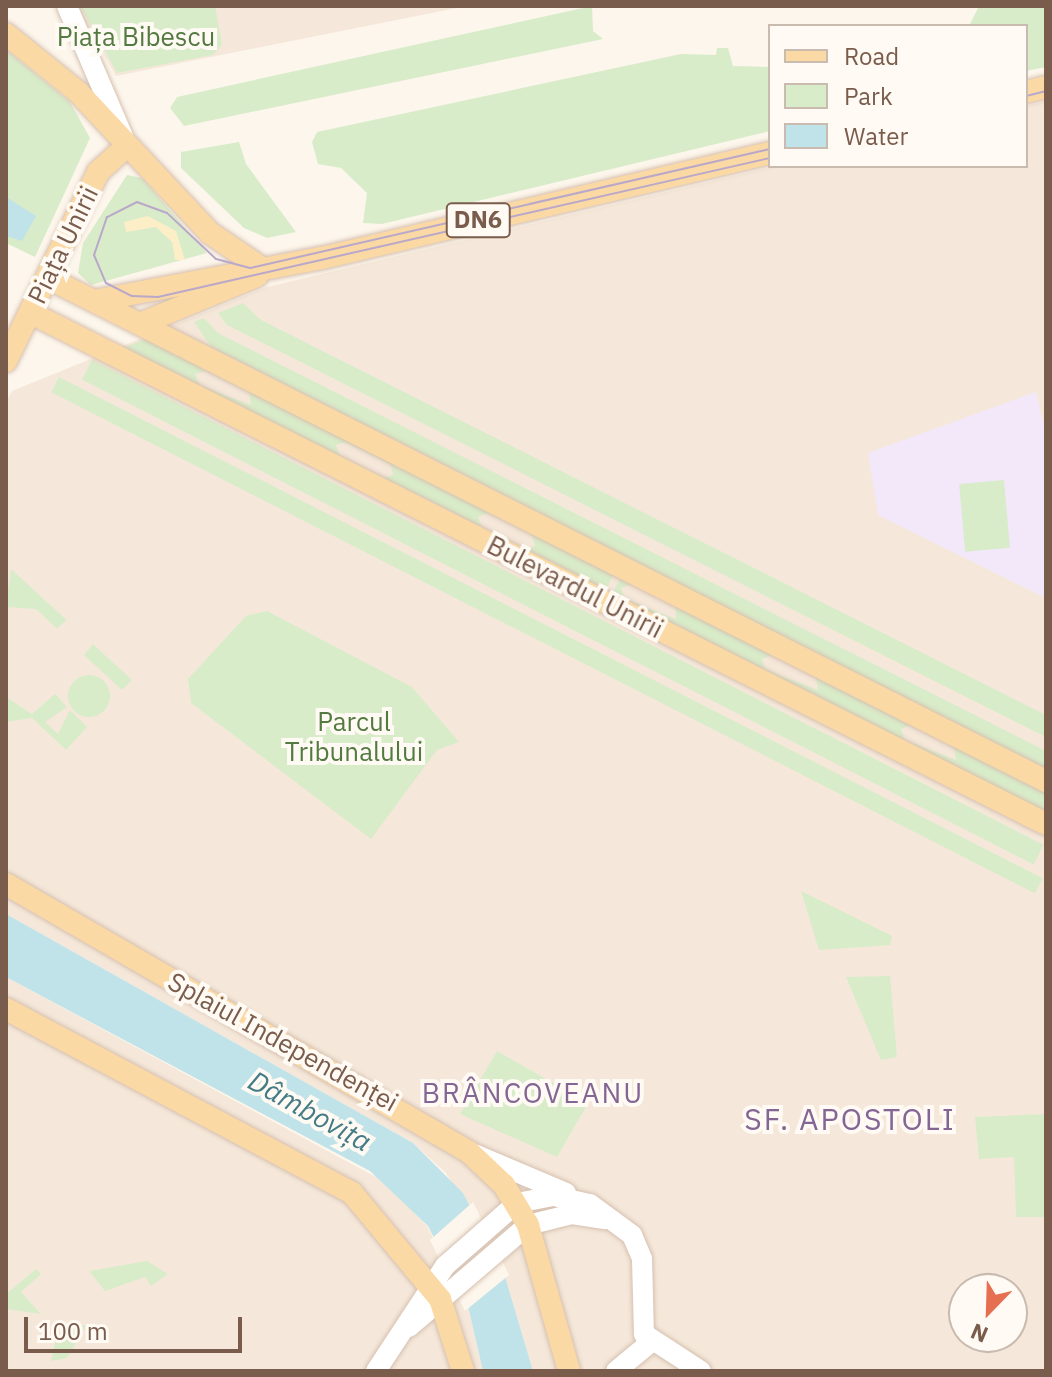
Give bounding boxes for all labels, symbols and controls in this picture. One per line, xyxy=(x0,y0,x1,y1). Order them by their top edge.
park label: Piața Bibescu xyxy=(57,21,215,53)
legend xyxy=(768,24,1028,168)
text: Road xyxy=(844,40,899,72)
text: Park xyxy=(844,80,893,112)
text: Water xyxy=(844,120,908,152)
street label: Piața Unirii xyxy=(21,181,105,309)
road number: DN6 xyxy=(444,200,512,240)
street label: Bulevardul Unirii xyxy=(482,529,668,645)
park label: Parcul Tribunalului xyxy=(285,706,423,768)
street label: Splaiul Independenței xyxy=(163,966,403,1118)
water label: Dâmbovița xyxy=(243,1064,377,1158)
district label: BRÂNCOVEANU xyxy=(422,1076,644,1110)
district label: SF. APOSTOLI xyxy=(744,1101,956,1137)
north arrow xyxy=(948,1273,1028,1353)
scale bar xyxy=(28,1301,246,1351)
text: 100 m xyxy=(38,1315,108,1347)
text: N xyxy=(966,1317,992,1350)

